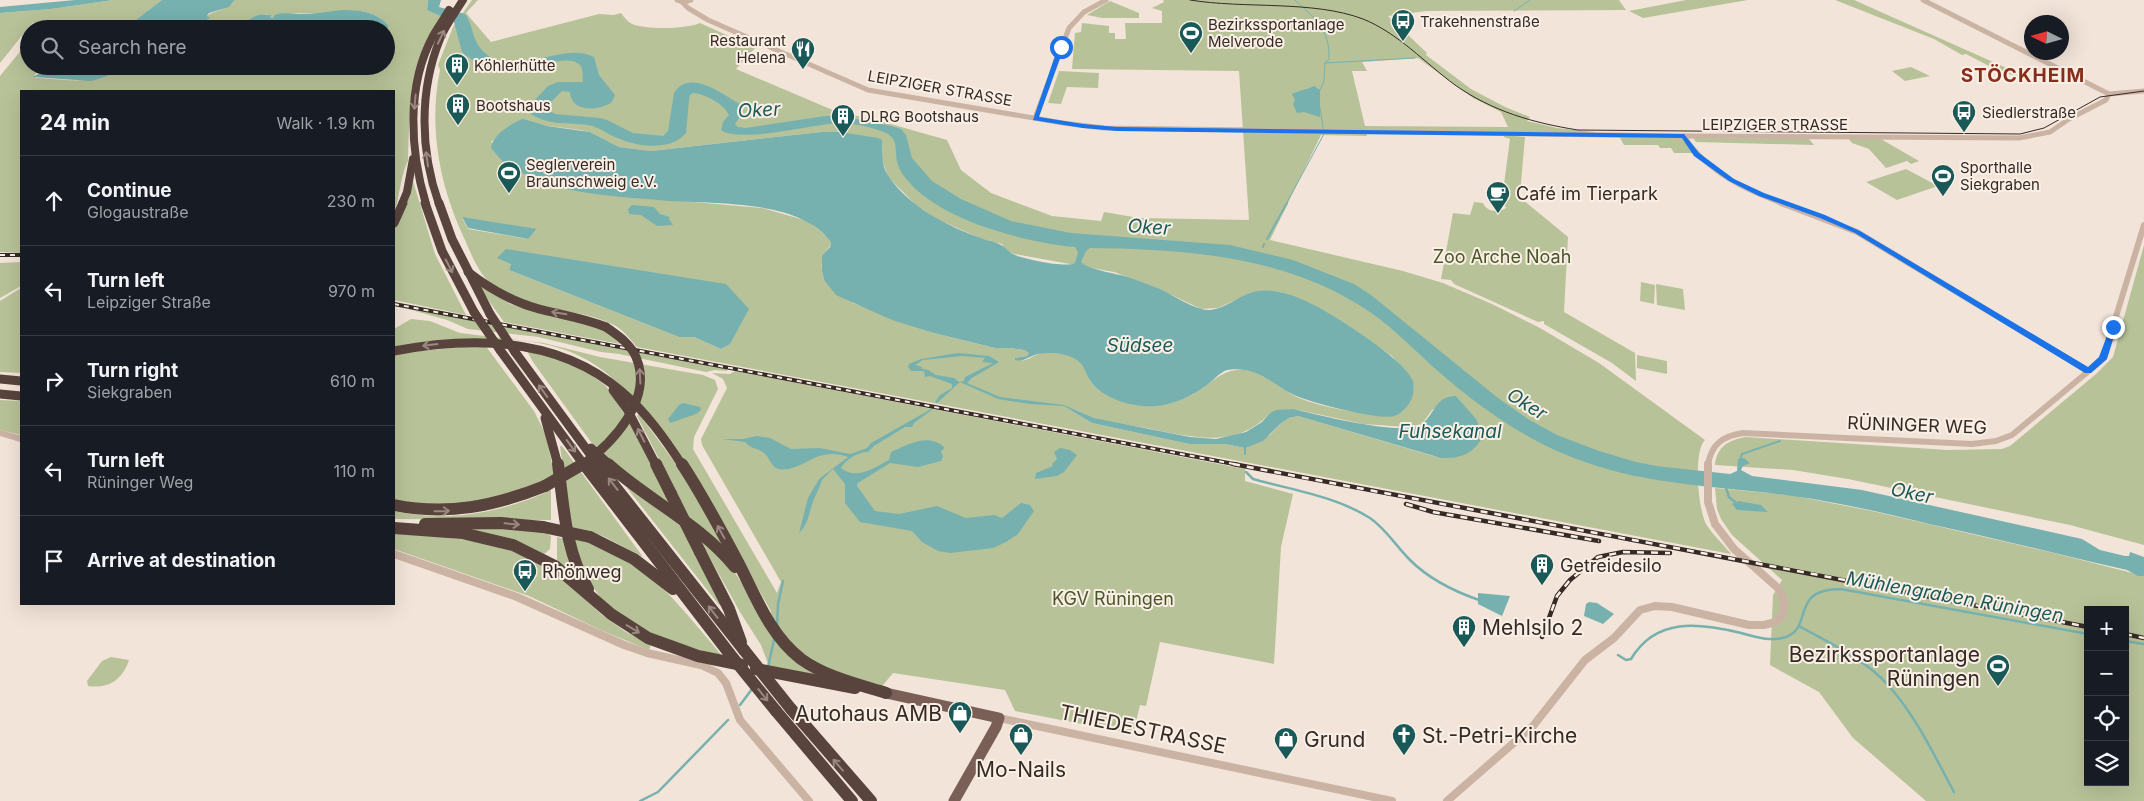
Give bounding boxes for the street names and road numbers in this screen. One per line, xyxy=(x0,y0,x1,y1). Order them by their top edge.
street label: LEIPZIGER STRASSE xyxy=(866,66,1014,110)
street label: LEIPZIGER STRASSE xyxy=(1702,115,1848,134)
street label: RÜNINGER WEG xyxy=(1847,411,1987,438)
street label: THIEDESTRASSE xyxy=(1057,699,1229,759)

